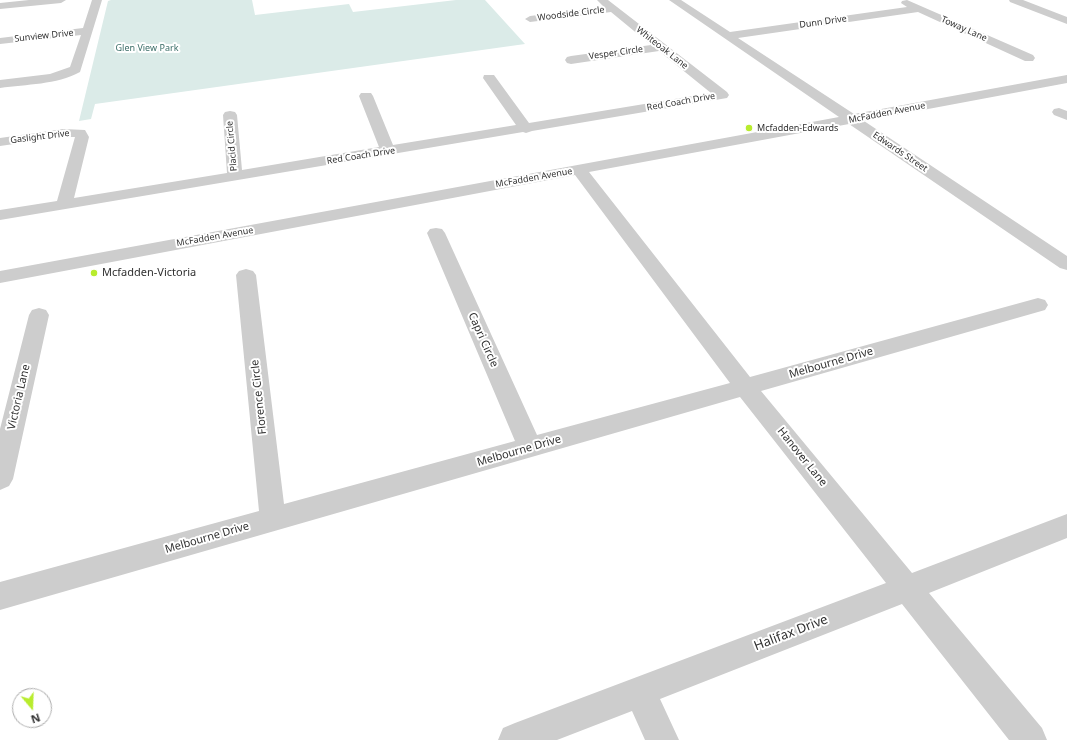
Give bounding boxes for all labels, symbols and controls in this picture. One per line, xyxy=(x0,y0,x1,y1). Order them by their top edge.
street label: Woodside Circle xyxy=(537,5,605,23)
street label: Dunn Drive xyxy=(799,13,847,31)
street label: Toway Lane xyxy=(939,14,989,44)
street label: Whiteoak Lane xyxy=(634,24,690,72)
street label: Sunview Drive xyxy=(14,28,74,44)
park label: Glen View Park xyxy=(116,43,178,53)
street label: Vesper Circle xyxy=(588,44,644,62)
street label: Red Coach Drive xyxy=(646,91,716,113)
street label: McFadden Avenue xyxy=(848,100,926,126)
street label: Placid Circle xyxy=(224,120,240,172)
marker: Mcfadden-Edwards xyxy=(744,123,754,133)
place label: Mcfadden-Edwards xyxy=(757,123,838,133)
street label: Gaslight Drive xyxy=(10,128,70,146)
street label: Edwards Street xyxy=(871,130,929,174)
street label: Red Coach Drive xyxy=(326,145,396,167)
street label: McFadden Avenue xyxy=(495,166,573,190)
street label: McFadden Avenue xyxy=(176,225,254,249)
place label: Mcfadden-Victoria xyxy=(102,266,196,280)
marker: Mcfadden-Victoria xyxy=(89,268,99,278)
street label: Capri Circle xyxy=(465,311,501,369)
street label: Melbourne Drive xyxy=(787,345,875,381)
street label: Florence Circle xyxy=(249,359,269,435)
street label: Victoria Lane xyxy=(5,363,33,431)
street label: Hanover Lane xyxy=(774,425,830,489)
street label: Melbourne Drive xyxy=(475,433,563,469)
street label: Melbourne Drive xyxy=(163,520,251,556)
street label: Halifax Drive xyxy=(752,612,830,654)
north arrow xyxy=(12,688,52,728)
text: N xyxy=(29,710,42,727)

